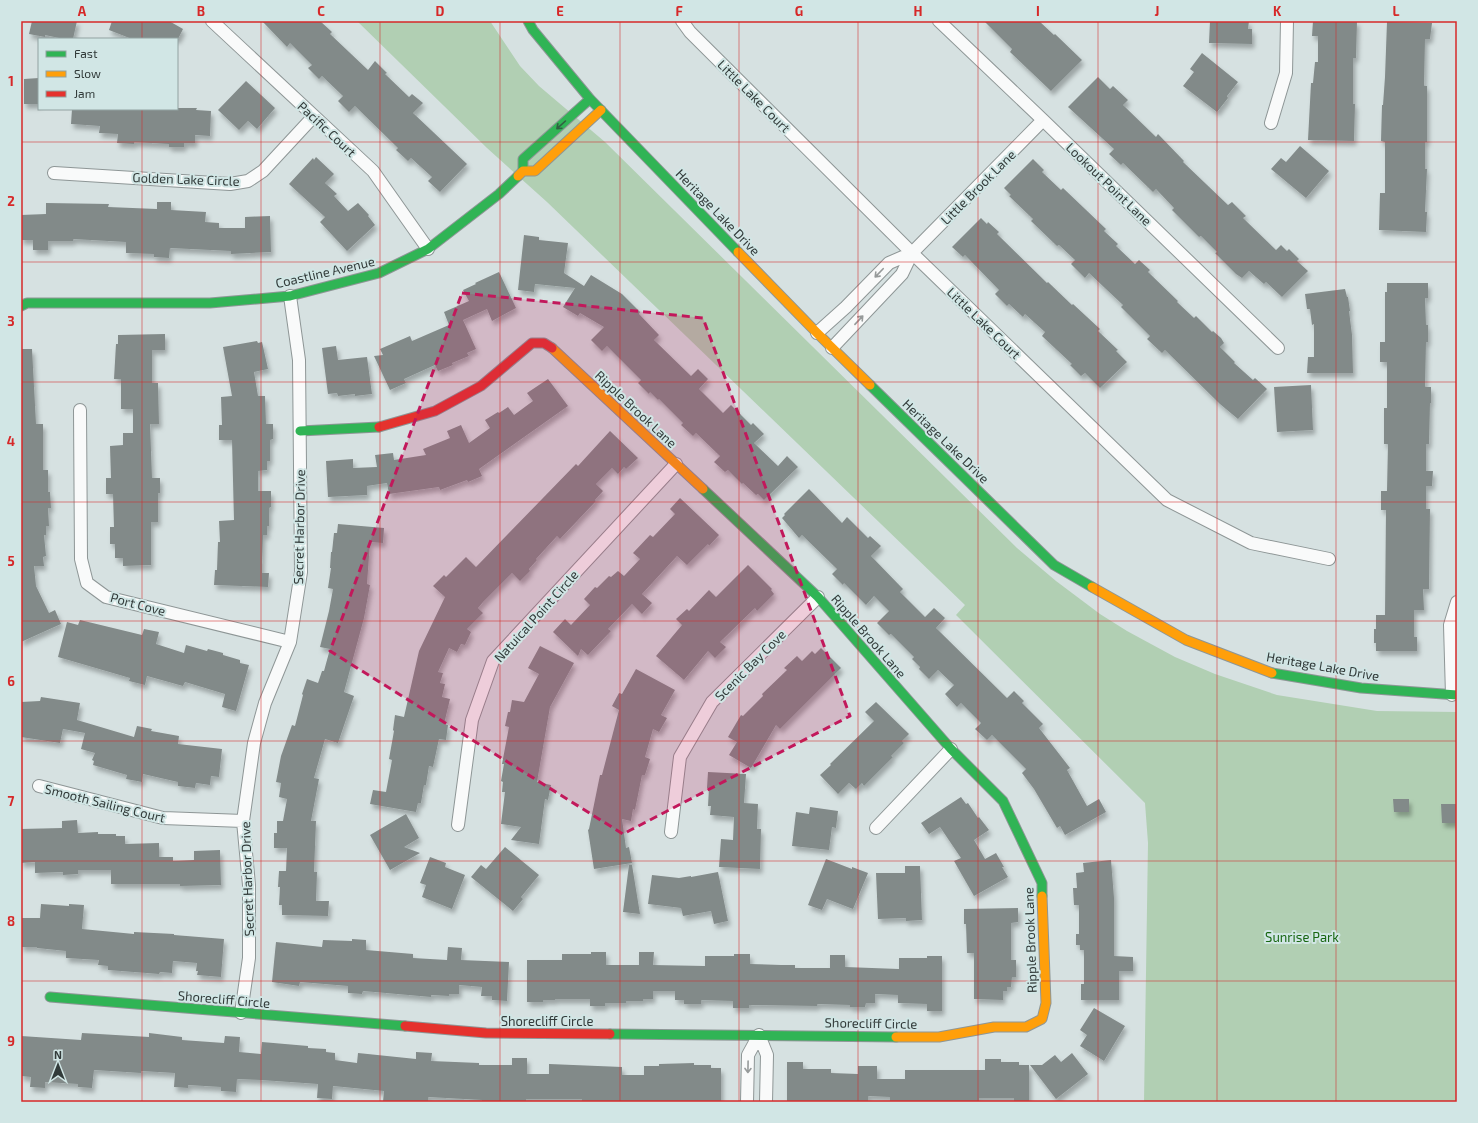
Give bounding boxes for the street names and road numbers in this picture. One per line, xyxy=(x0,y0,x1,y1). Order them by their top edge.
street label: Little Lake Court xyxy=(714,56,794,136)
street label: Pacific Court xyxy=(295,98,359,160)
street label: Lookout Point Lane xyxy=(1063,139,1155,229)
street label: Little Brook Lane xyxy=(937,146,1019,228)
street label: Heritage Lake Drive xyxy=(673,165,763,259)
street label: Golden Lake Circle xyxy=(132,169,240,189)
street label: Coastline Avenue xyxy=(274,253,376,291)
street label: Little Lake Court xyxy=(944,284,1024,362)
street label: Ripple Brook Lane xyxy=(592,367,680,451)
street label: Heritage Lake Drive xyxy=(899,396,993,486)
street label: Secret Harbor Drive xyxy=(290,469,308,585)
street label: Natuical Point Circle xyxy=(490,567,582,665)
street label: Port Cove xyxy=(109,589,167,619)
street label: Ripple Brook Lane xyxy=(828,591,910,681)
street label: Scenic Bay Cove xyxy=(711,626,789,704)
street label: Heritage Lake Drive xyxy=(1265,648,1381,684)
street label: Smooth Sailing Court xyxy=(43,780,167,826)
street label: Secret Harbor Drive xyxy=(237,821,257,937)
street label: Ripple Brook Lane xyxy=(1020,887,1040,993)
street label: Shorecliff Circle xyxy=(177,987,271,1011)
street label: Shorecliff Circle xyxy=(501,1013,593,1029)
street label: Shorecliff Circle xyxy=(825,1014,918,1032)

